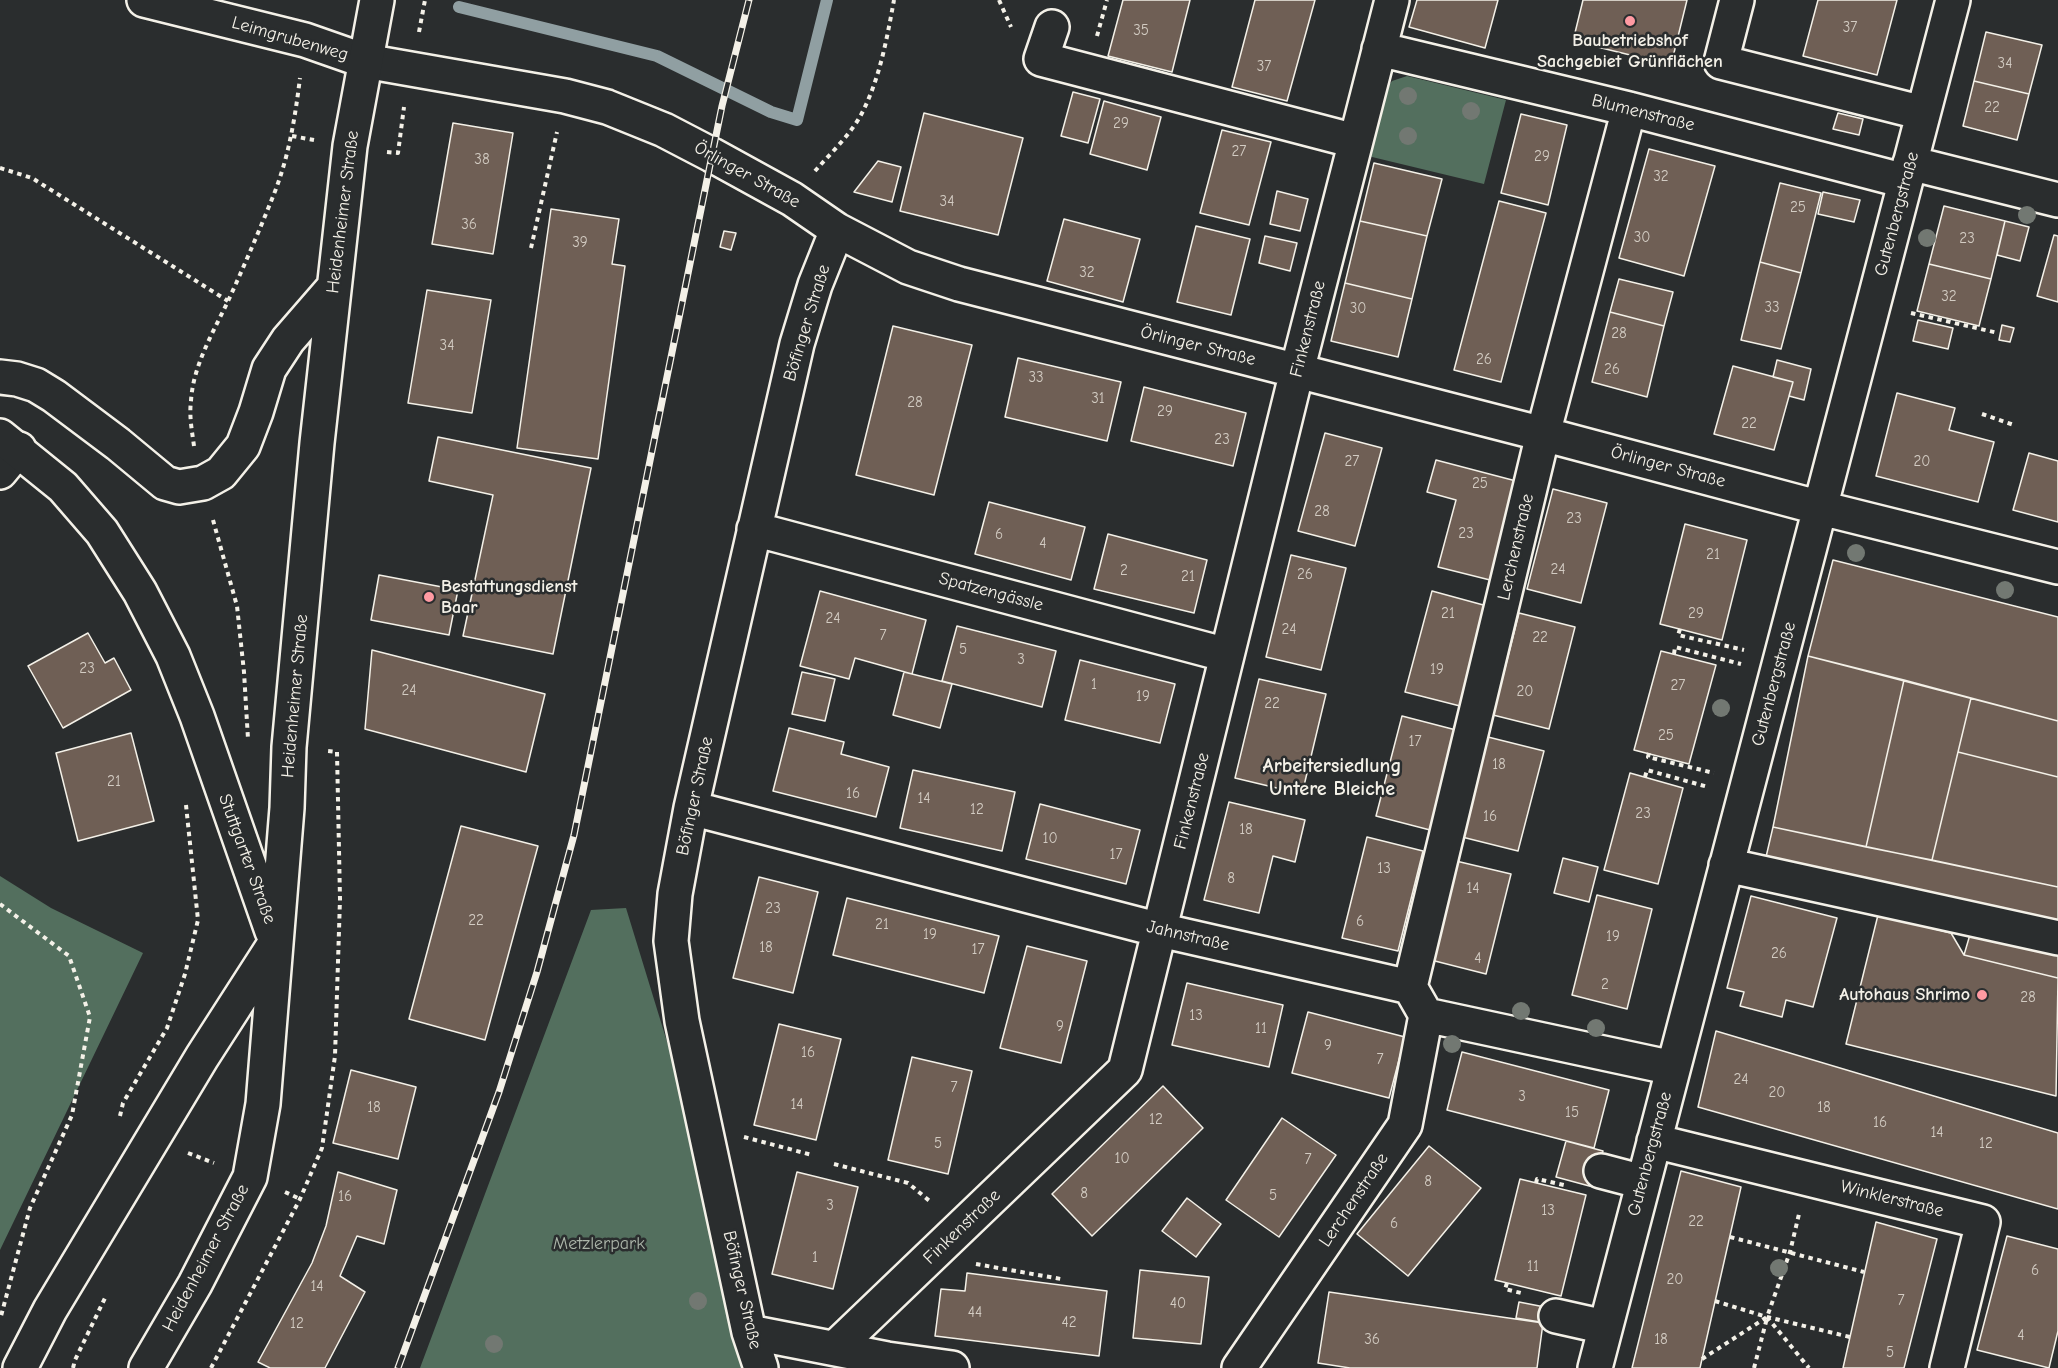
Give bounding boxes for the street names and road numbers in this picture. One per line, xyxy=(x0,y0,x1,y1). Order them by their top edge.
street label: Leimgrubenweg xyxy=(229,12,351,66)
street label: Blumenstraße xyxy=(1589,90,1697,136)
street label: Heidenheimer Straße xyxy=(322,129,364,295)
street label: Örlinger Straße xyxy=(690,137,804,213)
street label: Gutenbergstraße xyxy=(1870,150,1924,278)
street label: Böfinger Straße xyxy=(779,262,835,384)
street label: Finkenstraße xyxy=(1286,278,1330,380)
street label: Örlinger Straße xyxy=(1138,321,1258,371)
street label: Örlinger Straße xyxy=(1608,441,1728,493)
street label: Lerchenstraße xyxy=(1493,492,1539,602)
street label: Spatzengässle xyxy=(936,568,1046,616)
street label: Heidenheimer Straße xyxy=(277,613,313,779)
street label: Gutenbergstraße xyxy=(1747,620,1801,748)
street label: Böfinger Straße xyxy=(672,735,718,857)
street label: Finkenstraße xyxy=(1170,750,1214,852)
street label: Stuttgarter Straße xyxy=(214,791,280,927)
street label: Jahnstraße xyxy=(1144,916,1232,956)
street label: Gutenbergstraße xyxy=(1623,1090,1677,1218)
street label: Lerchenstraße xyxy=(1315,1149,1393,1251)
street label: Winklerstraße xyxy=(1838,1176,1946,1222)
street label: Heidenheimer Straße xyxy=(158,1180,254,1336)
street label: Finkenstraße xyxy=(919,1185,1005,1269)
street label: Böfinger Straße xyxy=(718,1229,766,1351)

